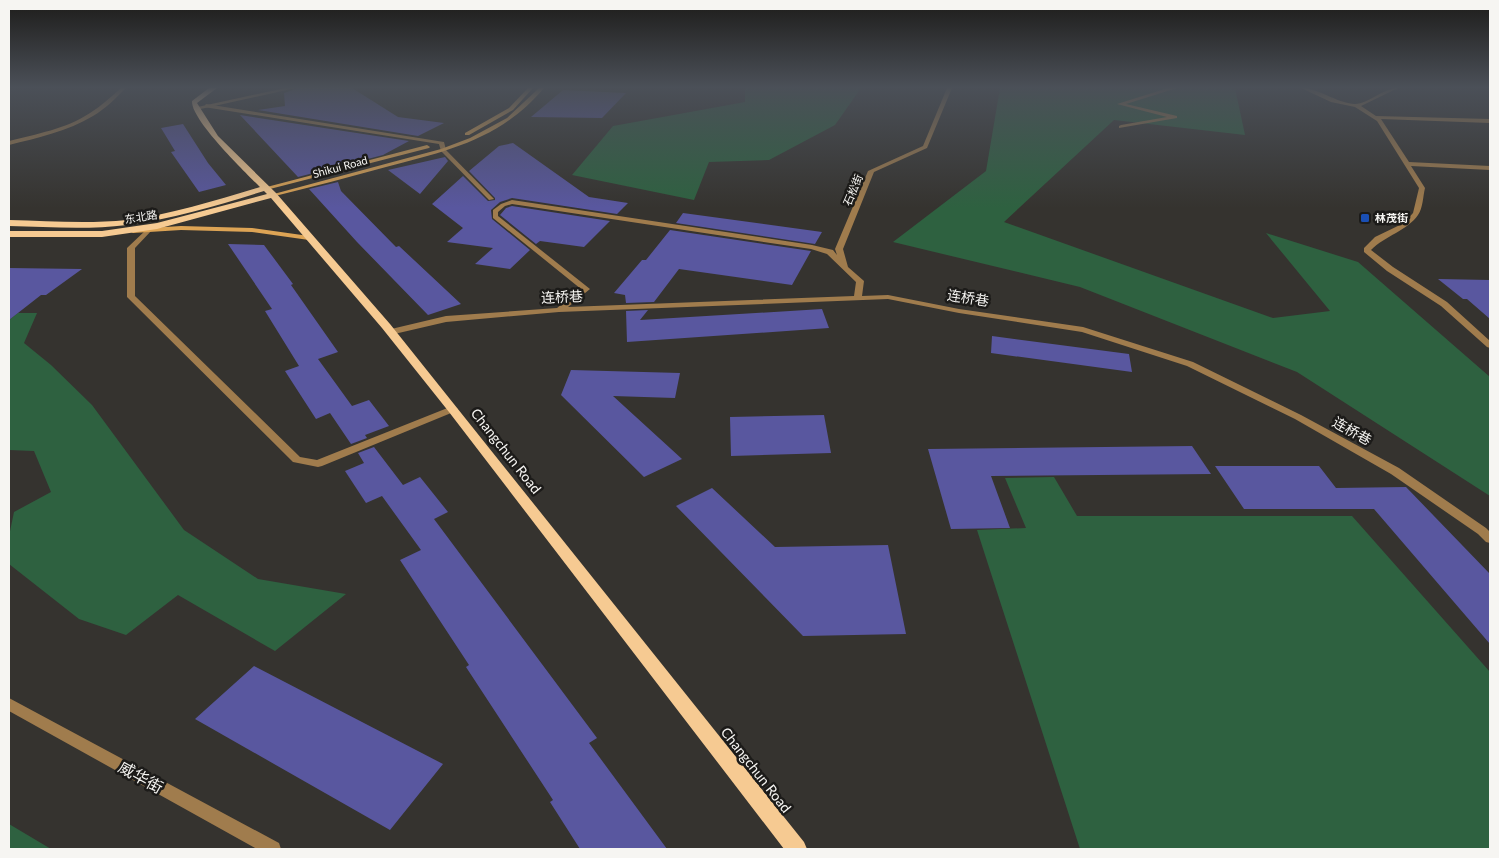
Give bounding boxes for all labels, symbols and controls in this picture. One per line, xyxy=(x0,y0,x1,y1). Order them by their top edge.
street label: Shikui Road xyxy=(311,153,369,180)
street label: 石松街 xyxy=(840,172,865,208)
street label: 东北路 xyxy=(124,208,158,226)
place label: 林茂街 xyxy=(1375,211,1408,224)
marker: 林茂街 xyxy=(1359,212,1371,224)
street label: 连桥巷 xyxy=(946,286,990,309)
street label: 连桥巷 xyxy=(541,287,583,306)
street label: Changchun Road xyxy=(468,405,545,497)
street label: 连桥巷 xyxy=(1330,413,1375,448)
street label: Changchun Road xyxy=(718,724,795,816)
street label: 威华街 xyxy=(116,757,167,797)

